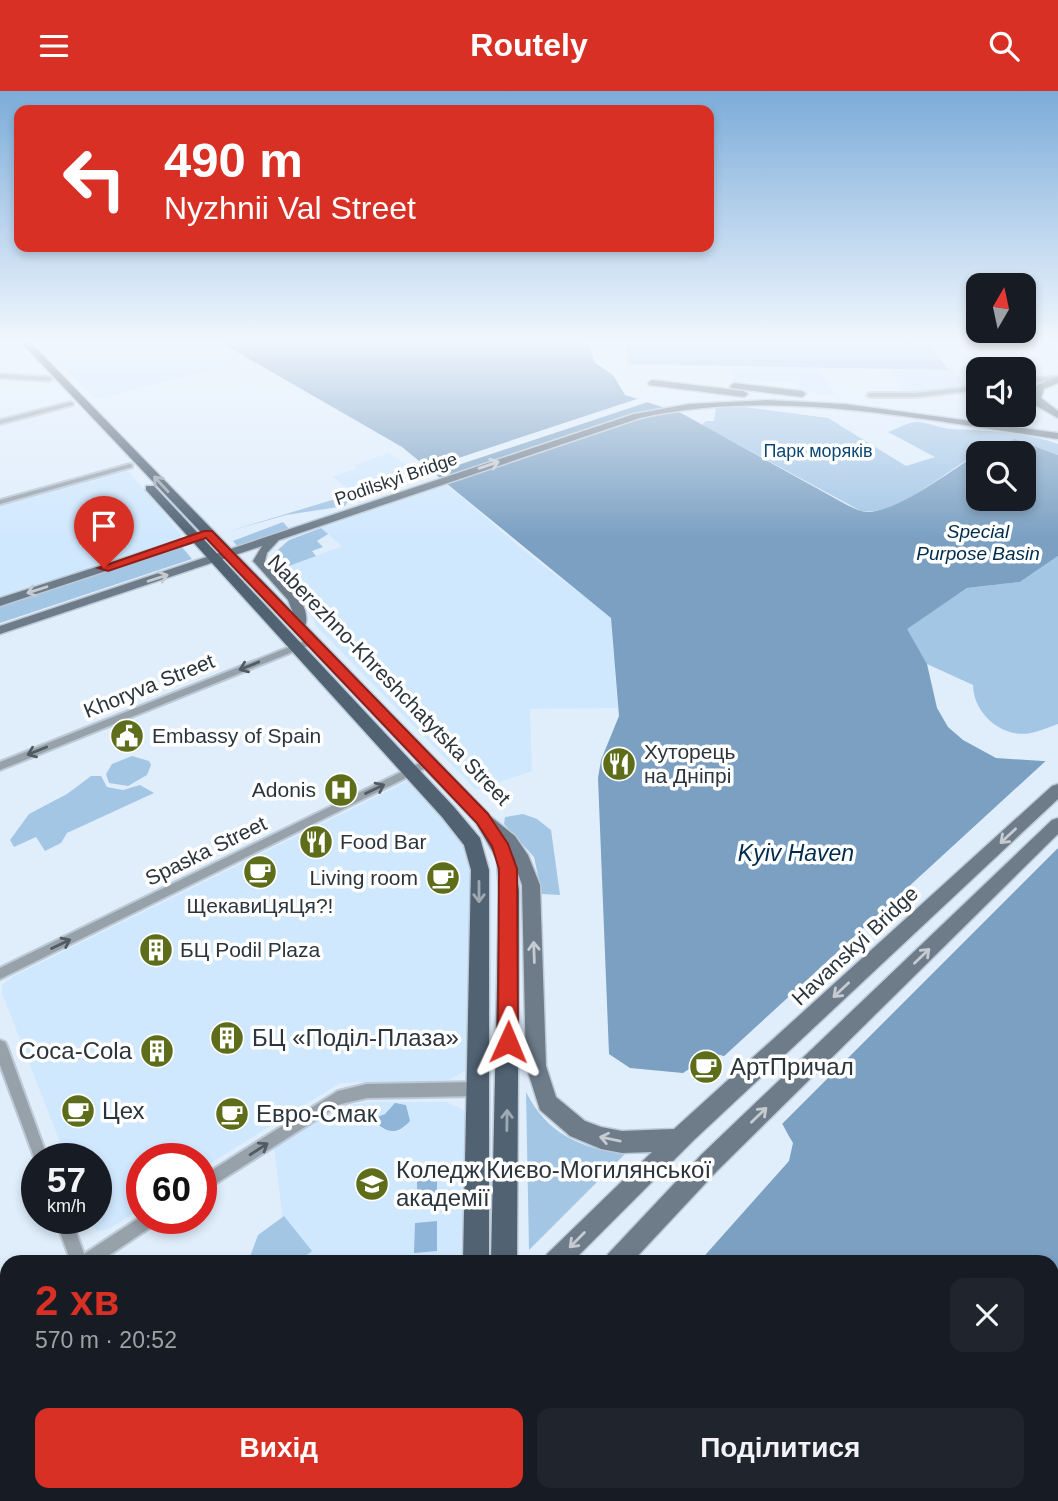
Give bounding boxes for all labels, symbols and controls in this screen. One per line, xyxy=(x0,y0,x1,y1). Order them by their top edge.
icon: menu xyxy=(35,27,73,65)
text: Routely xyxy=(470,27,588,63)
icon: search xyxy=(985,27,1023,65)
icon: left xyxy=(49,133,140,224)
text: 490 m xyxy=(164,133,303,187)
text: Nyzhnii Val Street xyxy=(164,190,416,226)
north arrow xyxy=(966,273,1036,343)
map controls xyxy=(966,273,1036,511)
button: sound xyxy=(966,357,1036,427)
park label: Парк моряків xyxy=(763,441,873,461)
button: search xyxy=(966,441,1036,511)
street label: Podilskyi Bridge xyxy=(332,449,460,509)
one-way arrow xyxy=(478,458,500,470)
one-way arrow xyxy=(153,476,170,493)
pin xyxy=(74,496,134,568)
icon: arrive xyxy=(85,507,123,545)
water label: Special Purpose Basin xyxy=(916,521,1040,564)
street label: Naberezhno-Khreshchatytska Street xyxy=(264,550,515,810)
one-way arrow xyxy=(147,571,169,584)
one-way arrow xyxy=(26,585,48,597)
street label: Khoryva Street xyxy=(80,649,218,722)
one-way arrow xyxy=(238,661,260,674)
public building icon: Embassy of Spain xyxy=(108,717,146,755)
place label: Embassy of Spain xyxy=(152,724,321,747)
place label: Хуторець на Дніпрі xyxy=(644,740,735,787)
one-way arrow xyxy=(27,745,49,758)
restaurant icon: Хуторець на Дніпрі xyxy=(600,745,638,783)
hospital icon: Adonis xyxy=(322,771,360,809)
place label: Adonis xyxy=(252,778,316,801)
one-way arrow xyxy=(364,782,385,796)
street label: Spaska Street xyxy=(141,811,270,890)
restaurant icon: Food Bar xyxy=(297,823,335,861)
one-way arrow xyxy=(999,828,1017,844)
place label: Food Bar xyxy=(340,830,426,853)
water label: Kyiv Haven xyxy=(738,840,854,866)
cafe icon: ЩекавиЦяЦя?! xyxy=(241,853,279,891)
cafe icon: Living room xyxy=(424,859,462,897)
place label: Living room xyxy=(309,866,418,889)
one-way arrow xyxy=(473,880,486,903)
street label: Havanskyi Bridge xyxy=(787,882,922,1010)
place label: ЩекавиЦяЦя?! xyxy=(187,894,333,917)
building icon: БЦ Podil Plaza xyxy=(137,931,175,969)
one-way arrow xyxy=(50,937,71,950)
place label: БЦ Podil Plaza xyxy=(180,938,321,961)
one-way arrow xyxy=(527,940,540,963)
one-way arrow xyxy=(913,948,930,965)
one-way arrow xyxy=(832,982,850,998)
position arrow xyxy=(471,1005,545,1079)
building icon: БЦ «Поділ-Плаза» xyxy=(208,1019,246,1057)
place label: БЦ «Поділ-Плаза» xyxy=(252,1024,459,1051)
building icon: Coca-Cola xyxy=(138,1032,176,1070)
place label: Coca-Cola xyxy=(19,1037,133,1064)
cafe icon: АртПричал xyxy=(687,1048,725,1086)
place label: АртПричал xyxy=(730,1053,854,1080)
cafe icon: Цех xyxy=(59,1092,97,1130)
cafe icon: Евро-Смак xyxy=(213,1095,251,1133)
place label: Цех xyxy=(102,1097,145,1124)
place label: Евро-Смак xyxy=(256,1100,378,1127)
one-way arrow xyxy=(750,1106,767,1123)
one-way arrow xyxy=(500,1109,514,1132)
one-way arrow xyxy=(599,1132,622,1146)
one-way arrow xyxy=(248,1142,268,1156)
speed limit sign: 60 xyxy=(126,1143,217,1234)
place label: Коледж Києво-Могилянської академії xyxy=(396,1156,711,1211)
text: 57 xyxy=(47,1160,86,1199)
school or university icon: Коледж Києво-Могилянської академії xyxy=(353,1165,391,1203)
text: km/h xyxy=(47,1196,86,1216)
one-way arrow xyxy=(569,1231,586,1248)
text: 2 хв xyxy=(35,1277,119,1324)
button: close xyxy=(950,1278,1024,1352)
text: 570 m · 20:52 xyxy=(35,1327,177,1353)
button: Вихід xyxy=(35,1408,523,1488)
button: Поділитися xyxy=(537,1408,1024,1488)

